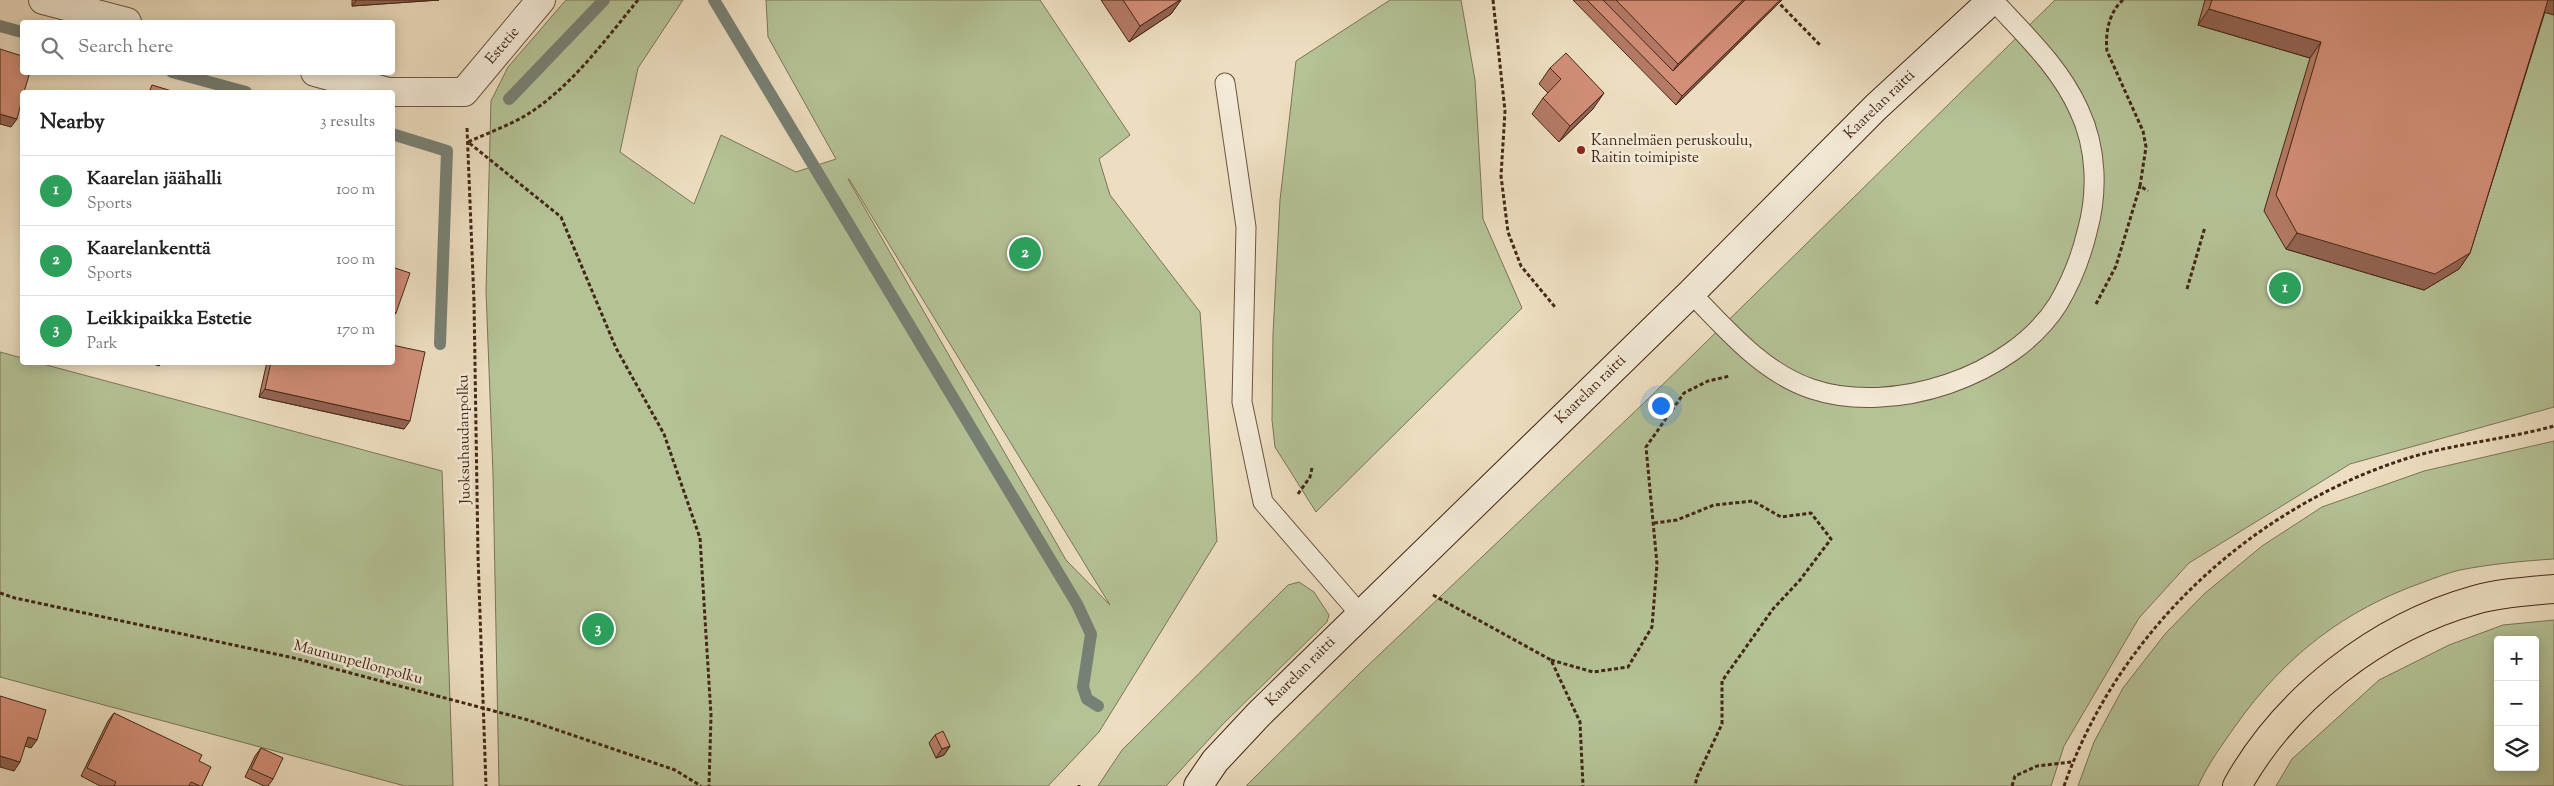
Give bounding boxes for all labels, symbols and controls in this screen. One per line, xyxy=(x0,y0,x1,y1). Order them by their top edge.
search box xyxy=(20,20,395,75)
street label: Estetie xyxy=(481,23,525,69)
icon: search xyxy=(38,34,66,62)
text: Search here xyxy=(78,34,173,61)
street label: Kaarelan raitti xyxy=(1840,66,1920,144)
text: Nearby xyxy=(40,108,105,138)
text: 3 results xyxy=(320,111,375,134)
place label: Kannelmäen peruskoulu, Raitin toimipiste xyxy=(1591,131,1752,169)
marker: Kannelmäen peruskoulu, Raitin toimipiste xyxy=(1575,144,1587,156)
text: Kaarelan jäähalli xyxy=(87,166,222,193)
text: 1 xyxy=(53,179,59,202)
text: 100 m xyxy=(336,179,375,202)
text: Sports xyxy=(87,193,132,216)
pin: 2 xyxy=(1009,234,1041,272)
text: Kaarelankenttä xyxy=(87,236,211,263)
text: 2 xyxy=(52,249,60,272)
text: 100 m xyxy=(336,249,375,272)
text: Sports xyxy=(87,263,132,286)
pin: 1 xyxy=(2269,269,2301,307)
text: Leikkipaikka Estetie xyxy=(87,306,252,333)
text: 3 xyxy=(53,319,59,342)
text: 170 m xyxy=(337,319,375,342)
text: Park xyxy=(87,333,118,356)
street label: Kaarelan raitti xyxy=(1551,351,1631,429)
street label: Juoksuhaudanpolku xyxy=(453,374,477,505)
your location xyxy=(1648,393,1674,419)
pin: 3 xyxy=(582,610,614,648)
street label: Kaarelan raitti xyxy=(1261,632,1341,712)
street label: Maununpellonpolku xyxy=(291,636,425,690)
map controls xyxy=(2494,636,2539,771)
button: + xyxy=(2494,636,2539,681)
button: − xyxy=(2494,681,2539,726)
button: layers xyxy=(2494,726,2539,771)

